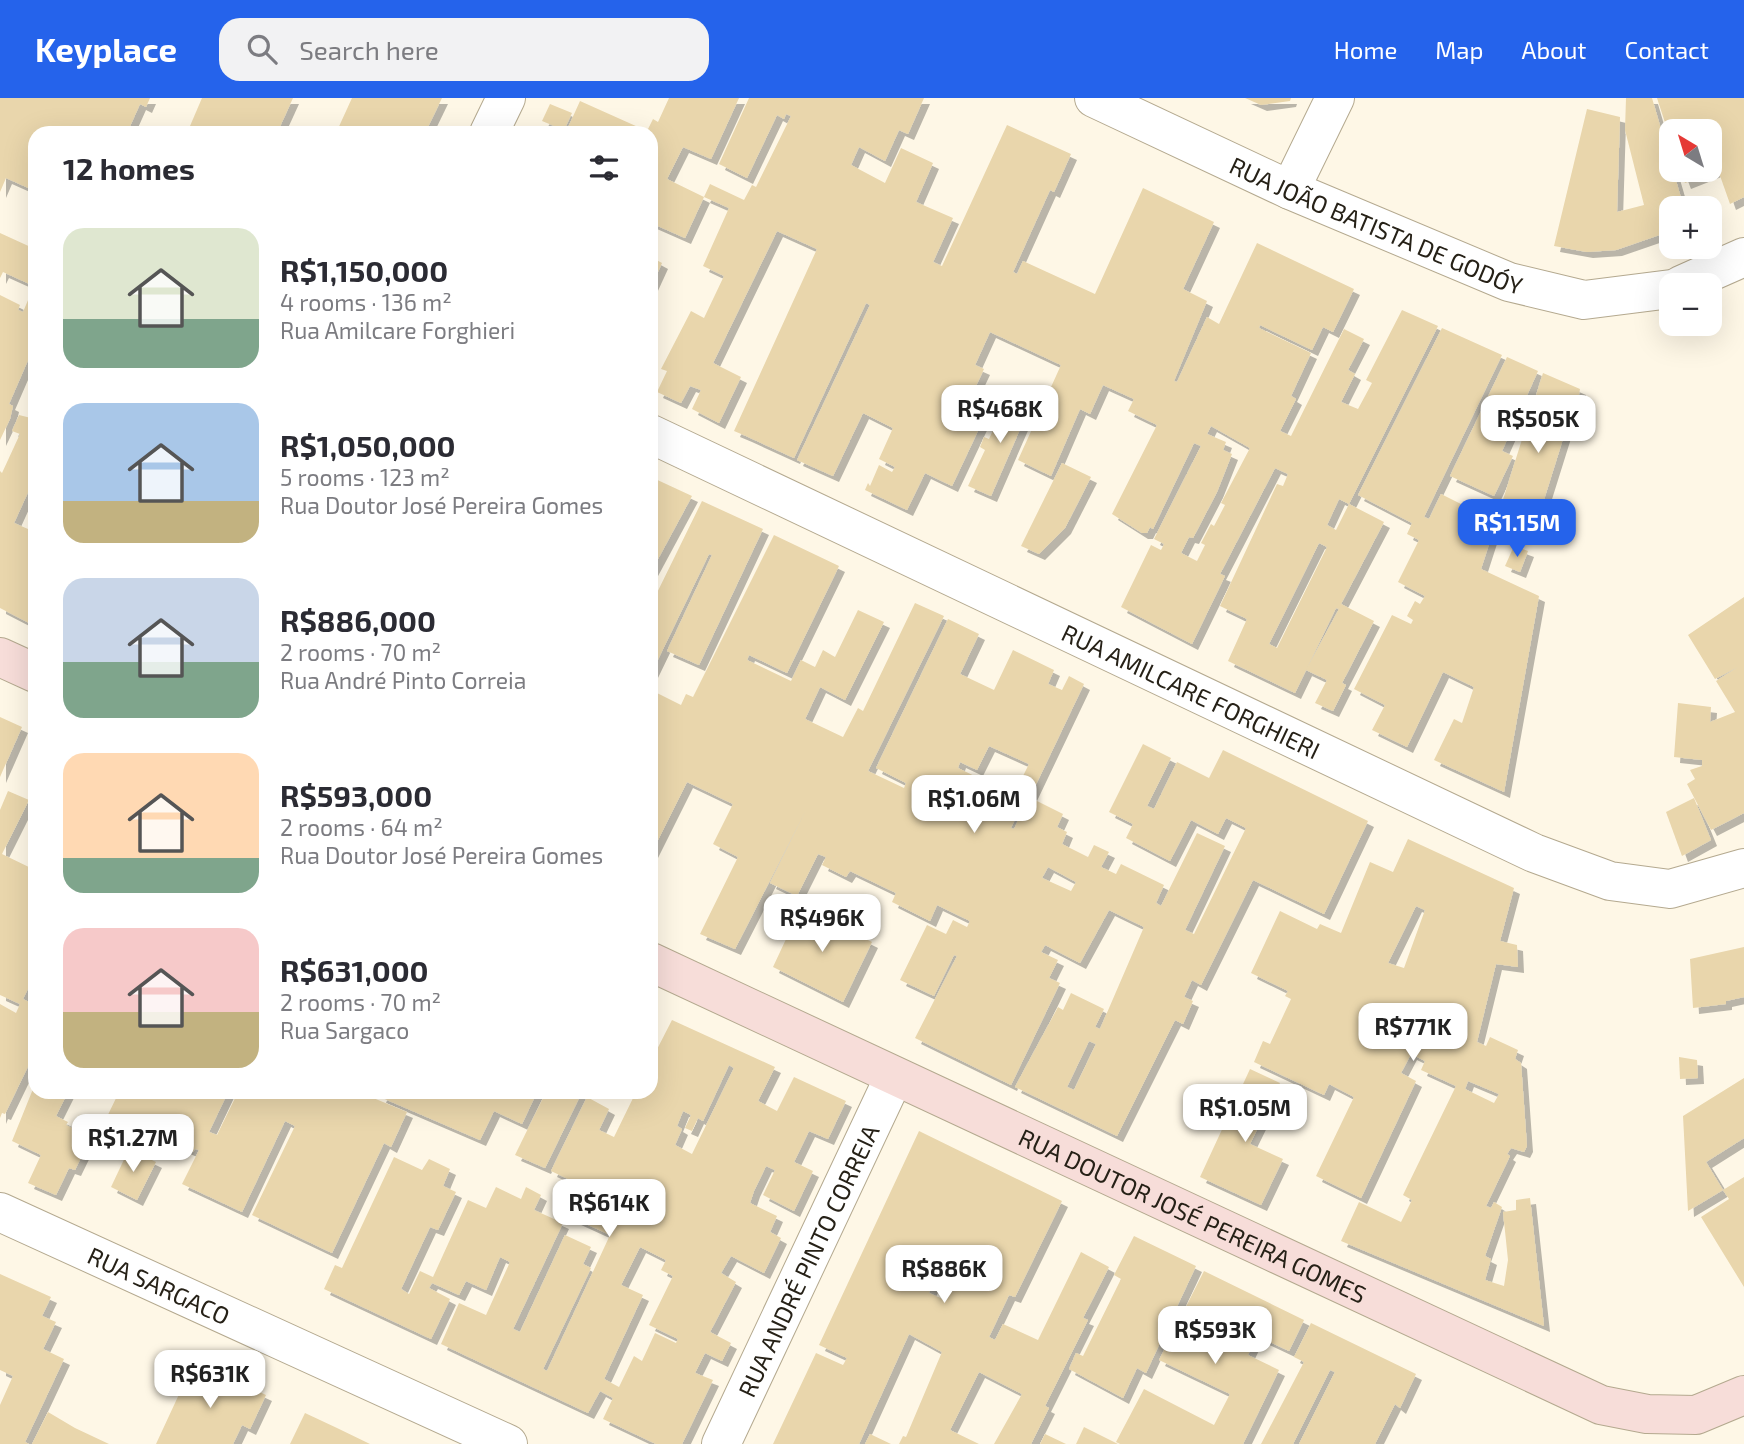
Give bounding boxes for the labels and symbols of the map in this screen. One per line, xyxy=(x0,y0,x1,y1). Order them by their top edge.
north arrow xyxy=(1659,119,1722,182)
street label: RUA JOÃO BATISTA DE GODÓY xyxy=(1225,149,1526,299)
pin: R$468K xyxy=(943,386,1057,445)
pin: R$505K xyxy=(1481,396,1595,455)
pin: R$1.15M xyxy=(1452,500,1582,559)
street label: RUA AMILCARE FORGHIERI xyxy=(1058,617,1325,764)
pin: R$1.06M xyxy=(909,776,1039,835)
pin: R$496K xyxy=(765,894,879,954)
pin: R$771K xyxy=(1356,1004,1470,1063)
pin: R$1.05M xyxy=(1180,1084,1310,1144)
pin: R$1.27M xyxy=(68,1114,198,1174)
street label: RUA ANDRÉ PINTO CORREIA xyxy=(731,1120,884,1401)
street label: RUA DOUTOR JOSÉ PEREIRA GOMES xyxy=(1015,1121,1371,1308)
pin: R$614K xyxy=(552,1180,666,1239)
street label: RUA SARGACO xyxy=(84,1240,235,1330)
pin: R$886K xyxy=(887,1246,1001,1305)
pin: R$593K xyxy=(1158,1306,1272,1366)
pin: R$631K xyxy=(153,1350,267,1410)

